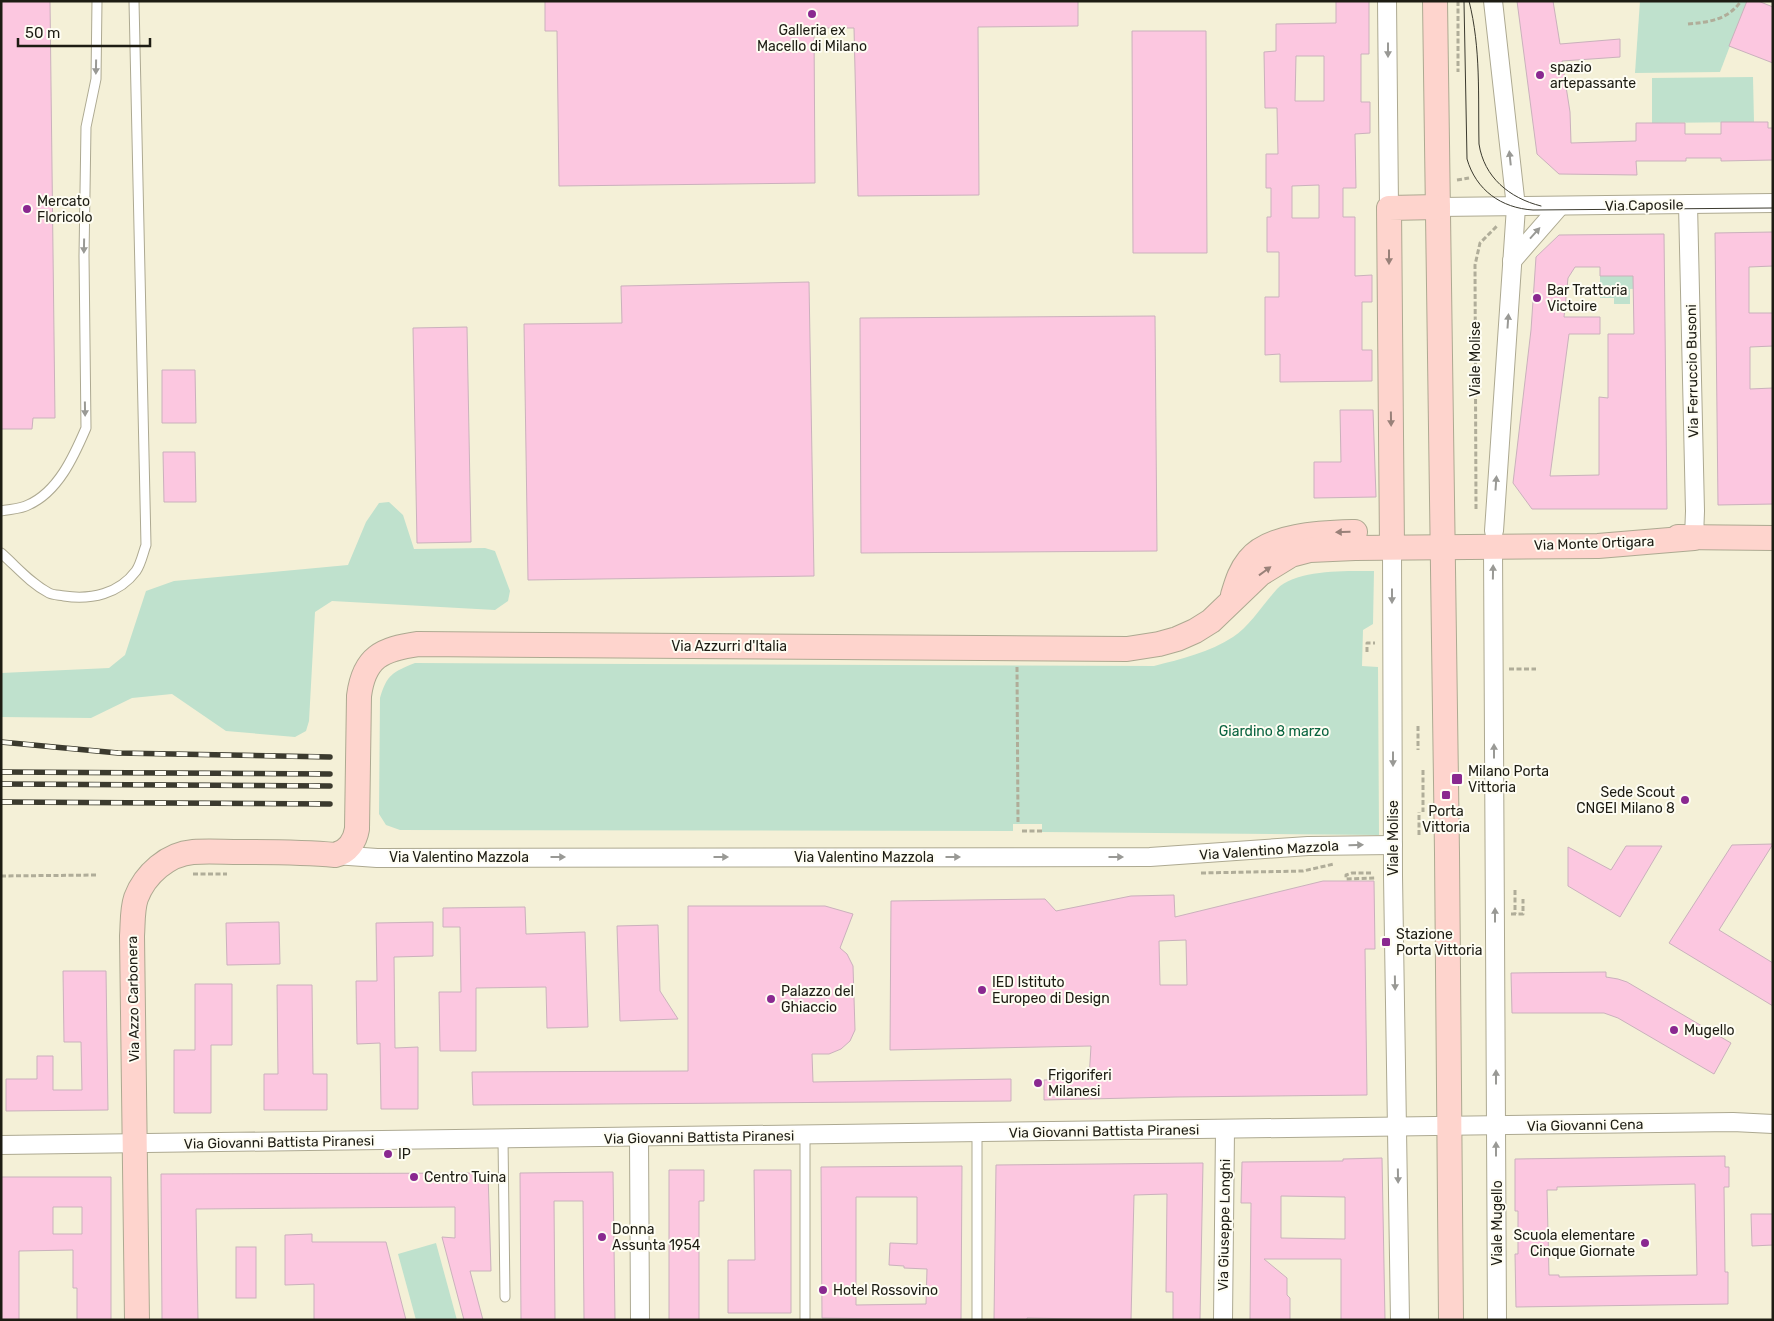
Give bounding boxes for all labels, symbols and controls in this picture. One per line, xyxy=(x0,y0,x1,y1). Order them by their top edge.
marker: Galleria ex Macello di Milano xyxy=(806,8,818,20)
scale bar xyxy=(18,15,150,47)
place label: Galleria ex Macello di Milano xyxy=(757,22,867,55)
text: 50 m xyxy=(25,24,60,42)
one-way arrow xyxy=(1384,42,1392,58)
place label: spazio artepassante xyxy=(1550,59,1636,92)
one-way arrow xyxy=(92,60,100,76)
marker: spazio artepassante xyxy=(1534,69,1546,81)
one-way arrow xyxy=(1506,150,1514,166)
place label: Mercato Floricolo xyxy=(37,193,93,226)
street label: Via Caposile xyxy=(1604,196,1684,215)
marker: Mercato Floricolo xyxy=(21,203,33,215)
one-way arrow xyxy=(1529,228,1541,240)
one-way arrow xyxy=(80,239,88,255)
one-way arrow xyxy=(1386,249,1394,265)
place label: Bar Trattoria Victoire xyxy=(1547,282,1627,315)
marker: Bar Trattoria Victoire xyxy=(1531,292,1543,304)
street label: Via Ferruccio Busoni xyxy=(1683,304,1702,438)
one-way arrow xyxy=(1504,312,1512,328)
street label: Viale Molise xyxy=(1467,321,1484,397)
one-way arrow xyxy=(82,401,90,417)
one-way arrow xyxy=(1387,411,1395,427)
one-way arrow xyxy=(1493,474,1501,490)
one-way arrow xyxy=(1335,528,1351,536)
street label: Via Monte Ortigara xyxy=(1533,533,1655,554)
one-way arrow xyxy=(1489,563,1497,579)
one-way arrow xyxy=(1258,566,1272,576)
one-way arrow xyxy=(1388,588,1396,604)
street label: Via Azzurri d'Italia xyxy=(671,638,787,655)
park label: Giardino 8 marzo xyxy=(1219,723,1329,740)
one-way arrow xyxy=(1490,743,1498,759)
one-way arrow xyxy=(1389,751,1397,767)
place label: Milano Porta Vittoria xyxy=(1468,763,1549,796)
marker: Milano Porta Vittoria xyxy=(1450,772,1464,786)
place label: Sede Scout CNGEI Milano 8 xyxy=(1576,784,1676,817)
marker: Porta Vittoria xyxy=(1440,789,1452,801)
marker: Sede Scout CNGEI Milano 8 xyxy=(1679,794,1691,806)
street label: Viale Molise xyxy=(1385,800,1402,876)
place label: Porta Vittoria xyxy=(1422,803,1470,836)
street label: Via Valentino Mazzola xyxy=(1199,837,1339,864)
one-way arrow xyxy=(1348,841,1364,849)
street label: Via Valentino Mazzola xyxy=(389,849,529,866)
street label: Via Valentino Mazzola xyxy=(794,849,934,866)
one-way arrow xyxy=(551,853,567,861)
one-way arrow xyxy=(713,853,729,861)
one-way arrow xyxy=(946,853,962,861)
one-way arrow xyxy=(1108,853,1124,861)
one-way arrow xyxy=(1491,907,1499,923)
place label: Stazione Porta Vittoria xyxy=(1396,926,1482,959)
street label: Via Azzo Carbonera xyxy=(124,936,143,1062)
marker: Stazione Porta Vittoria xyxy=(1380,936,1392,948)
place label: IED Istituto Europeo di Design xyxy=(992,974,1110,1007)
one-way arrow xyxy=(1391,975,1399,991)
place label: Palazzo del Ghiaccio xyxy=(781,983,854,1016)
marker: IED Istituto Europeo di Design xyxy=(976,984,988,996)
marker: Palazzo del Ghiaccio xyxy=(765,993,777,1005)
place label: Mugello xyxy=(1684,1022,1735,1039)
marker: Mugello xyxy=(1668,1024,1680,1036)
place label: Frigoriferi Milanesi xyxy=(1048,1067,1112,1100)
one-way arrow xyxy=(1492,1069,1500,1085)
marker: Frigoriferi Milanesi xyxy=(1032,1077,1044,1089)
street label: Via Giovanni Cena xyxy=(1527,1116,1644,1135)
street label: Via Giovanni Battista Piranesi xyxy=(1009,1121,1199,1142)
street label: Via Giovanni Battista Piranesi xyxy=(604,1127,794,1148)
street label: Via Giovanni Battista Piranesi xyxy=(184,1132,374,1153)
one-way arrow xyxy=(1492,1140,1500,1156)
place label: IP xyxy=(398,1146,411,1163)
marker: IP xyxy=(382,1148,394,1160)
street label: Via Giuseppe Longhi xyxy=(1215,1159,1234,1291)
one-way arrow xyxy=(1394,1168,1402,1184)
place label: Centro Tuina xyxy=(424,1169,506,1186)
marker: Centro Tuina xyxy=(408,1171,420,1183)
street label: Viale Mugello xyxy=(1489,1180,1506,1266)
place label: Donna Assunta 1954 xyxy=(612,1221,701,1254)
place label: Scuola elementare Cinque Giornate xyxy=(1514,1227,1635,1260)
marker: Donna Assunta 1954 xyxy=(596,1231,608,1243)
marker: Scuola elementare Cinque Giornate xyxy=(1639,1237,1651,1249)
place label: Hotel Rossovino xyxy=(833,1282,938,1299)
marker: Hotel Rossovino xyxy=(817,1284,829,1296)

